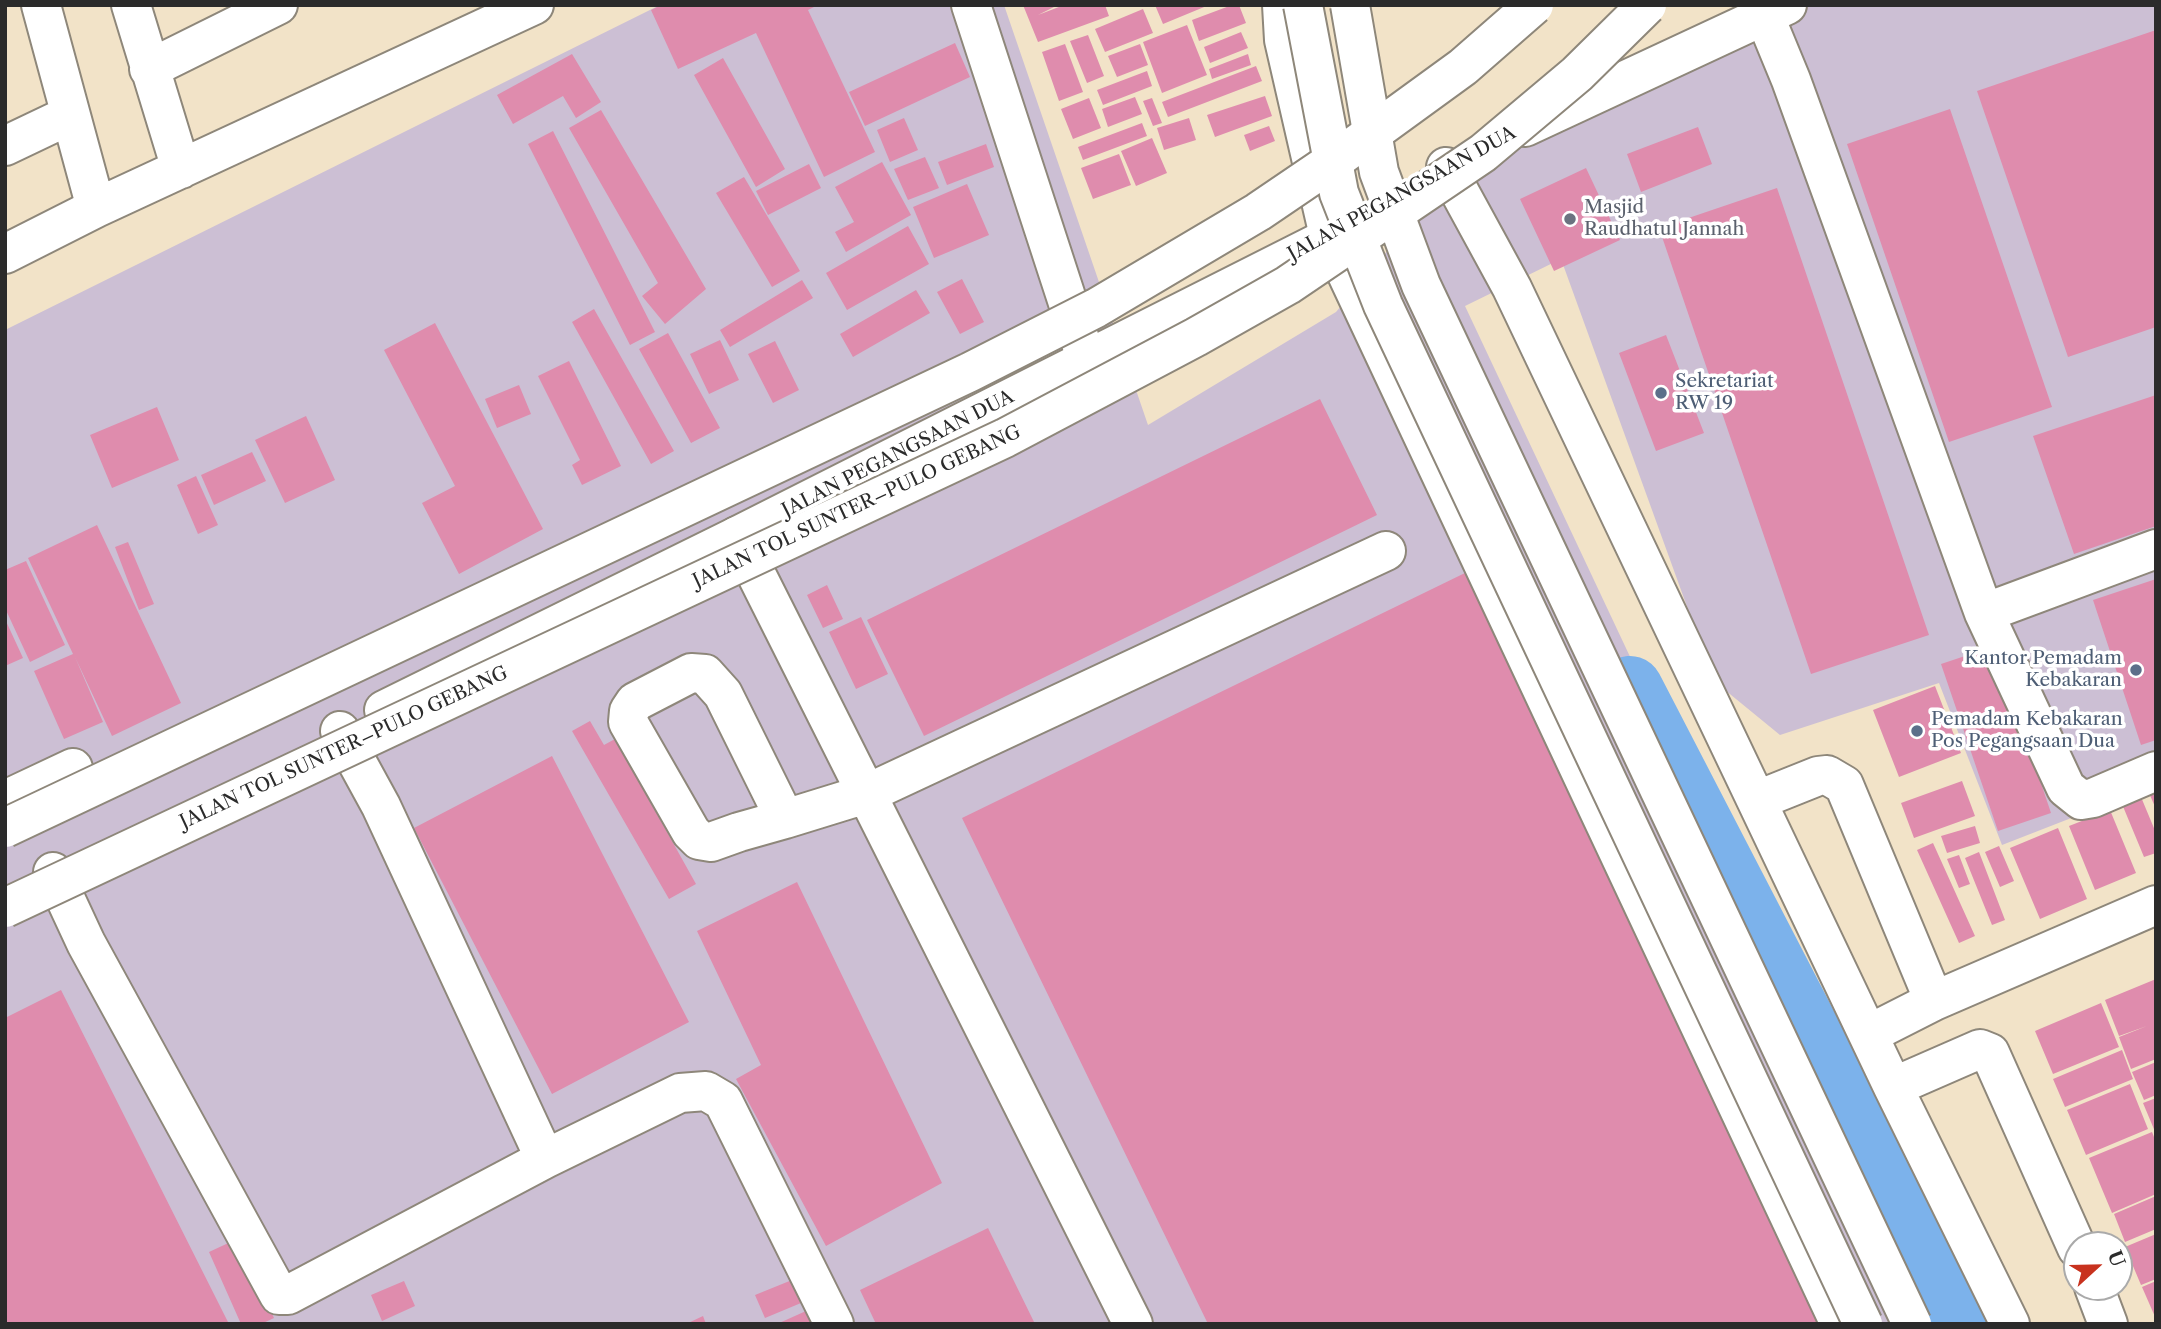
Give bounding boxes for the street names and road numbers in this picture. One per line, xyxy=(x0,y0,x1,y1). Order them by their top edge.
street label: JALAN PEGANGSAAN DUA xyxy=(1284,122,1520,266)
street label: JALAN PEGANGSAAN DUA xyxy=(778,386,1018,522)
street label: JALAN TOL SUNTER–PULO GEBANG xyxy=(689,421,1025,593)
street label: JALAN TOL SUNTER–PULO GEBANG xyxy=(176,662,512,834)

